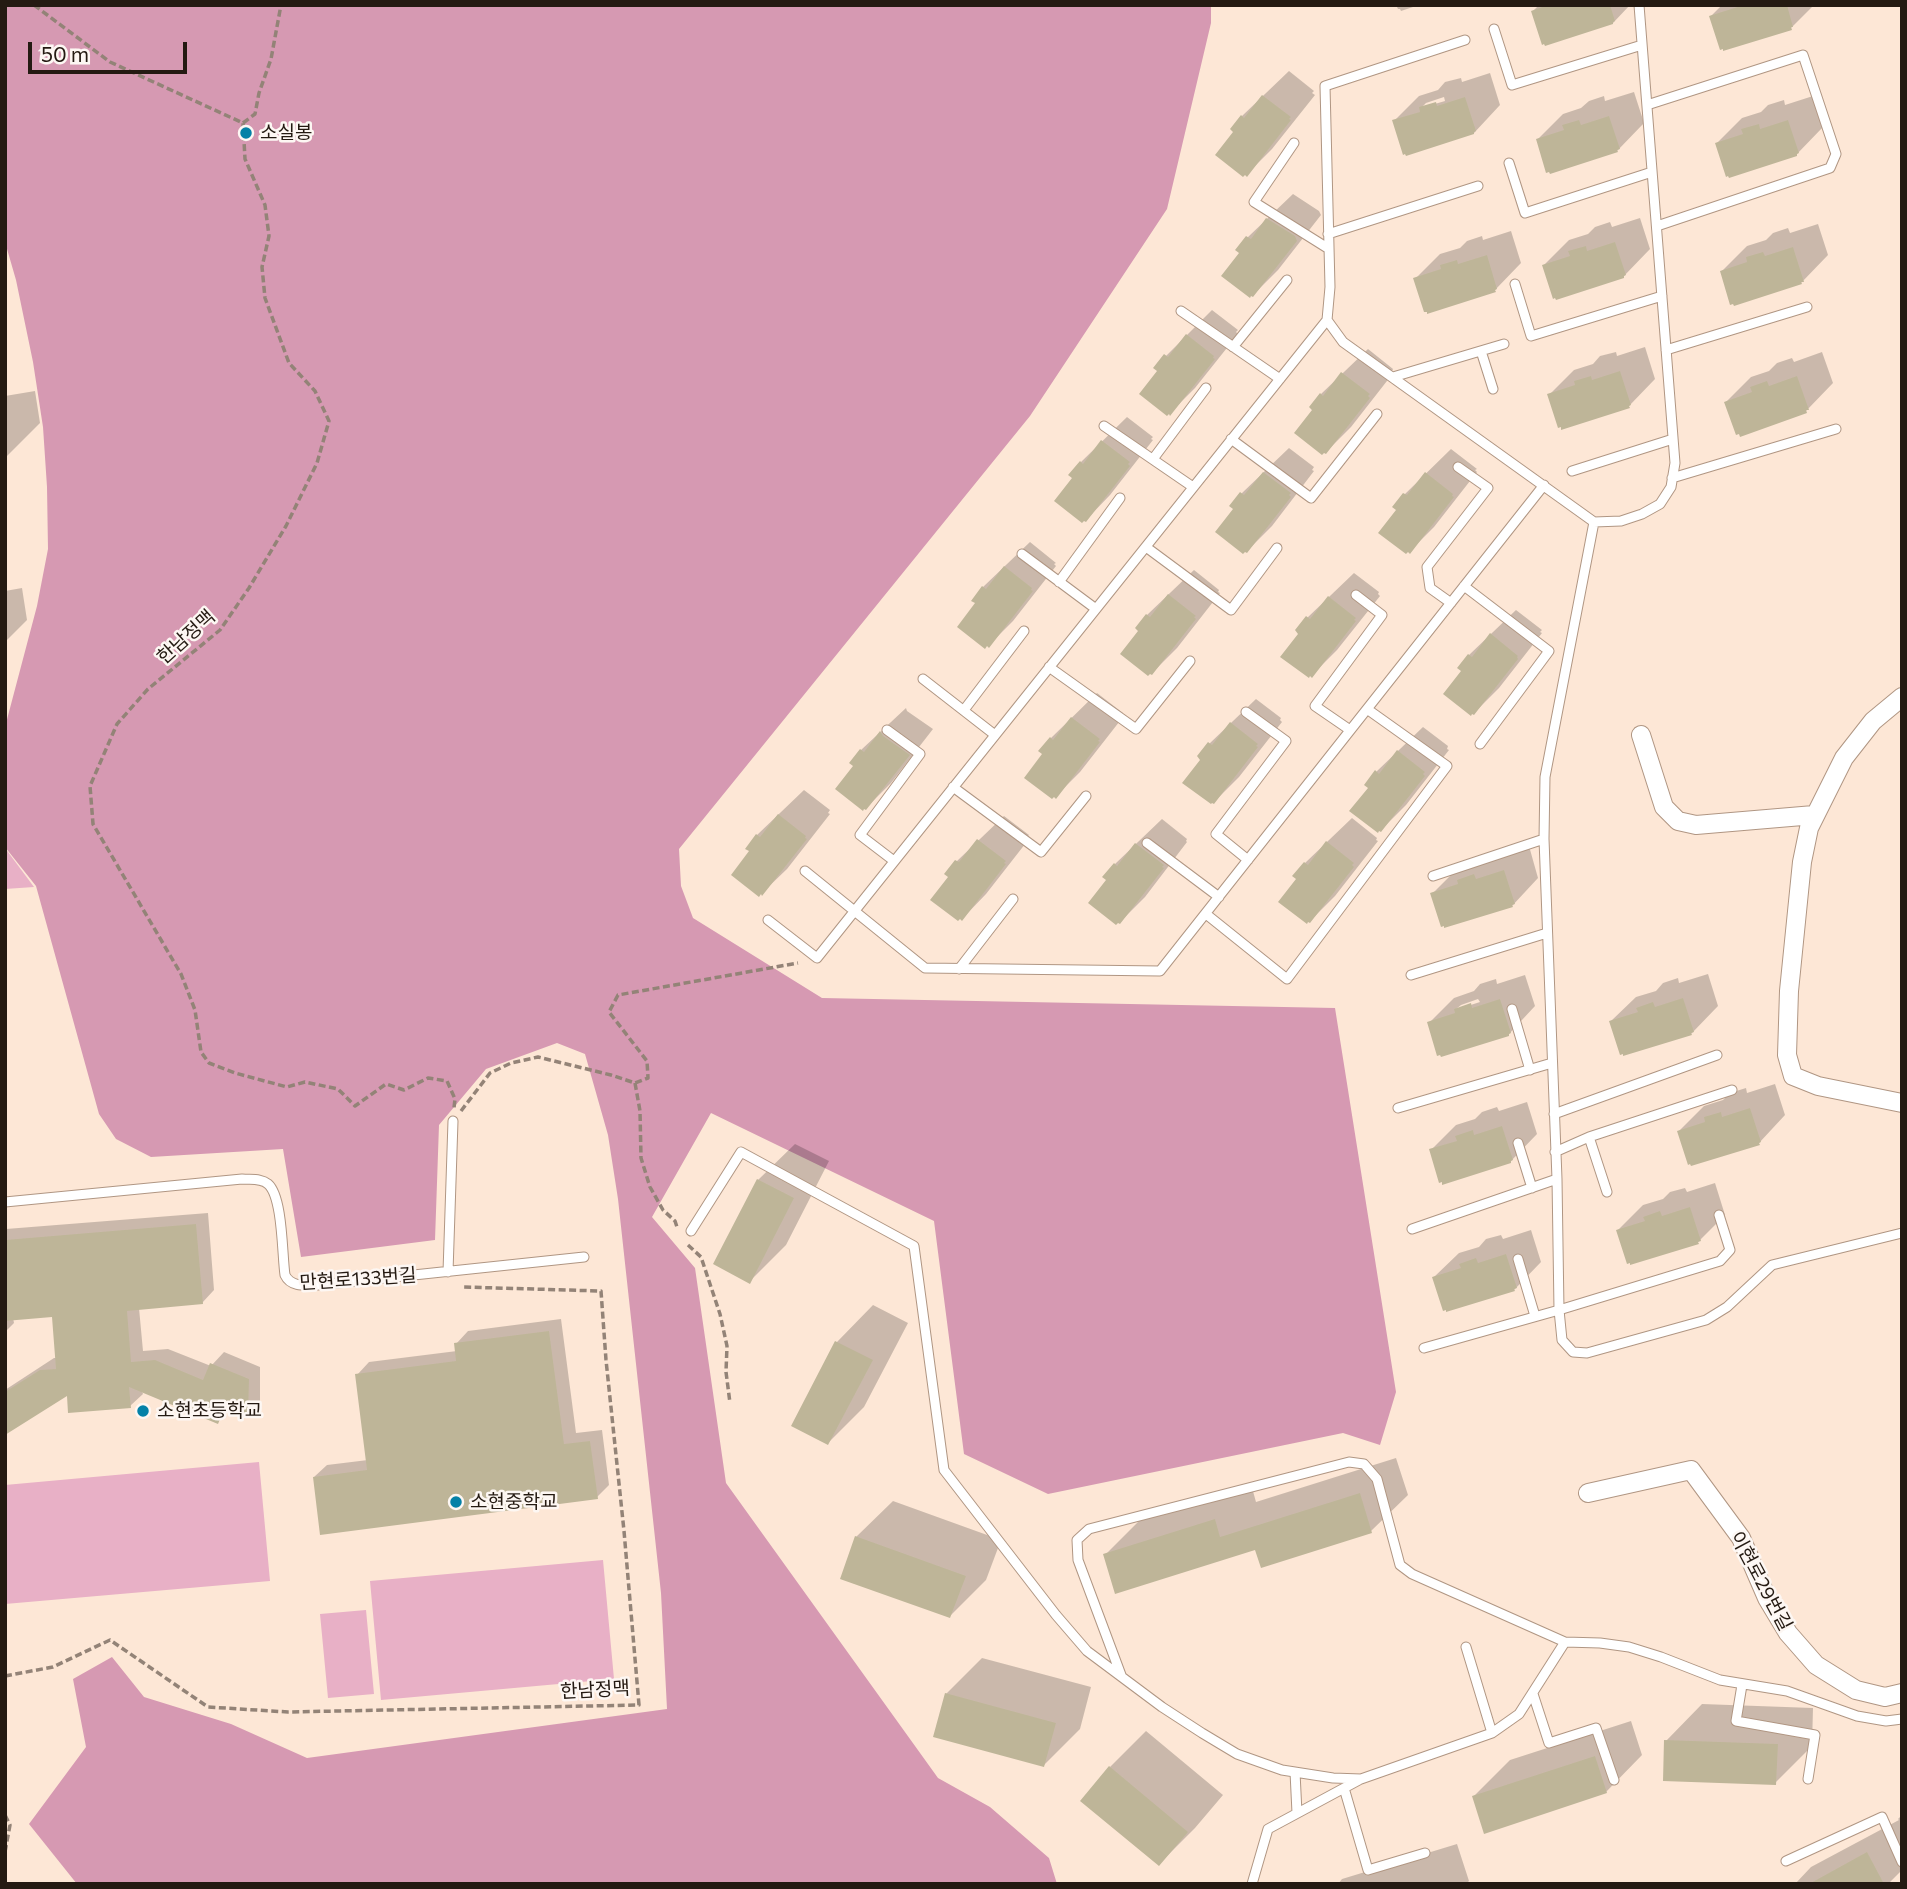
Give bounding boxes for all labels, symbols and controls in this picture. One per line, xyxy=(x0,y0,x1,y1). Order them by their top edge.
scale bar xyxy=(32,28,191,72)
text: 50 m xyxy=(41,41,89,66)
place label: 소실봉 xyxy=(260,122,312,144)
marker: 소실봉 xyxy=(238,125,254,141)
street label: 한남정맥 xyxy=(152,605,220,669)
street label: 만현로133번길 xyxy=(299,1264,417,1294)
place label: 소현초등학교 xyxy=(157,1400,262,1422)
marker: 소현초등학교 xyxy=(135,1403,151,1419)
place label: 소현중학교 xyxy=(470,1491,557,1513)
marker: 소현중학교 xyxy=(448,1494,464,1510)
street label: 이현로29번길 xyxy=(1725,1527,1797,1635)
street label: 한남정맥 xyxy=(559,1677,631,1703)

